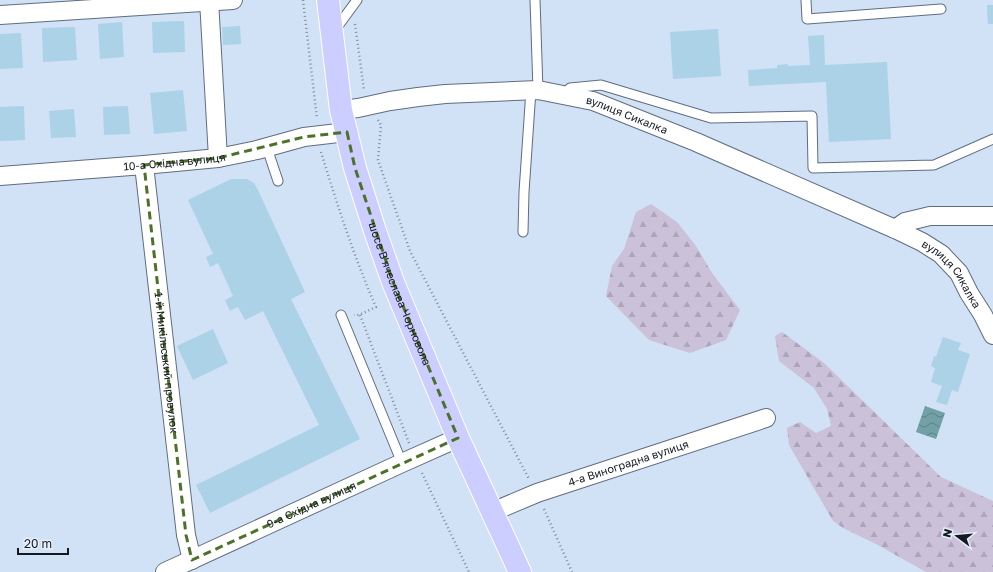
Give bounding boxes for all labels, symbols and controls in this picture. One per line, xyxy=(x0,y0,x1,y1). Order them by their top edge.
street label: вулиця Сикалка xyxy=(585,93,670,136)
street label: 10-а Східна вулиця xyxy=(123,150,226,173)
street label: шосе В'ячеслава Чорновола xyxy=(367,221,434,367)
street label: вулиця Сикалка xyxy=(920,237,984,310)
street label: 1-й Микільський провулок xyxy=(152,291,182,435)
street label: 4-а Виноградна вулиця xyxy=(566,437,690,488)
street label: 9-а Східна вулиця xyxy=(264,478,358,530)
north arrow xyxy=(937,516,977,556)
text: N xyxy=(940,527,954,539)
scale bar xyxy=(18,530,68,556)
text: 20 m xyxy=(24,536,52,551)

